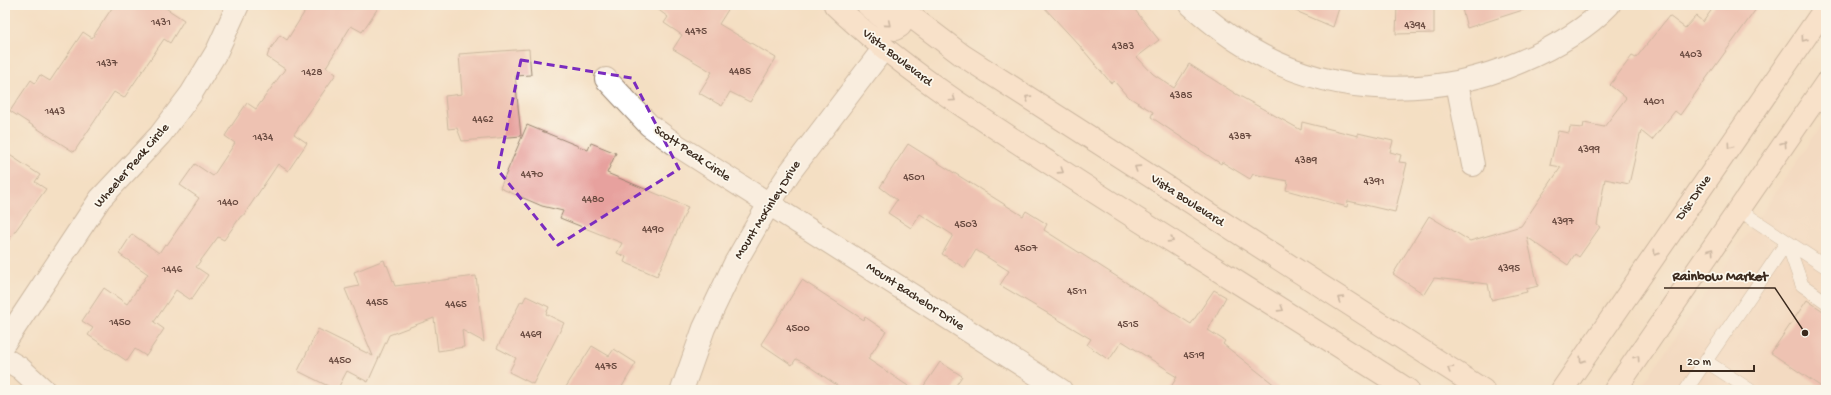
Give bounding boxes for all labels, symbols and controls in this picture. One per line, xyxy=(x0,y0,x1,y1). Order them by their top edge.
house number: 1431 xyxy=(150,17,171,29)
one-way arrow xyxy=(884,19,891,26)
house number: 4394 xyxy=(1404,20,1427,32)
street label: Vista Boulevard xyxy=(858,25,936,91)
house number: 4475 xyxy=(685,26,707,38)
one-way arrow xyxy=(1801,35,1809,42)
house number: 4383 xyxy=(1112,41,1135,53)
house number: 4403 xyxy=(1680,49,1702,61)
house number: 1437 xyxy=(95,58,118,70)
house number: 4485 xyxy=(729,66,751,78)
house number: 1428 xyxy=(300,67,323,79)
house number: 4385 xyxy=(1170,90,1193,102)
one-way arrow xyxy=(949,94,956,102)
one-way arrow xyxy=(1025,96,1032,103)
house number: 4401 xyxy=(1643,96,1665,108)
house number: 1443 xyxy=(44,106,66,118)
house number: 4462 xyxy=(472,114,494,126)
street label: Wheeler Peak Circle xyxy=(91,120,173,211)
street label: Scott Peak Circle xyxy=(651,123,733,185)
house number: 4387 xyxy=(1229,131,1252,143)
house number: 1434 xyxy=(252,132,274,144)
one-way arrow xyxy=(1779,141,1786,148)
one-way arrow xyxy=(1727,142,1735,149)
house number: 4399 xyxy=(1578,144,1600,156)
house number: 4389 xyxy=(1295,155,1318,167)
street label: Mount McKinley Drive xyxy=(732,158,805,262)
one-way arrow xyxy=(1134,165,1141,173)
one-way arrow xyxy=(1057,166,1064,173)
house number: 4470 xyxy=(521,169,543,181)
street label: Vista Boulevard xyxy=(1147,171,1228,231)
house number: 4501 xyxy=(903,172,925,184)
street label: Disc Drive xyxy=(1672,172,1715,224)
house number: 4391 xyxy=(1364,176,1384,188)
house number: 4480 xyxy=(582,194,604,206)
house number: 1440 xyxy=(216,197,239,209)
house number: 4397 xyxy=(1552,216,1574,228)
house number: 4503 xyxy=(955,219,978,231)
house number: 4490 xyxy=(642,224,664,236)
one-way arrow xyxy=(1167,236,1174,243)
house number: 4507 xyxy=(1015,243,1038,255)
one-way arrow xyxy=(1706,248,1714,255)
one-way arrow xyxy=(1653,249,1661,256)
street label: Mount Bachelor Drive xyxy=(863,260,967,335)
callout: Rainbow Market xyxy=(1664,262,1775,288)
house number: 4395 xyxy=(1498,263,1520,275)
house number: 1446 xyxy=(161,264,183,276)
text: Rainbow Market xyxy=(1671,269,1769,286)
house number: 4511 xyxy=(1067,286,1087,298)
one-way arrow xyxy=(1337,296,1344,304)
house number: 4455 xyxy=(366,297,388,309)
house number: 4465 xyxy=(445,299,467,311)
one-way arrow xyxy=(1277,305,1284,312)
house number: 1450 xyxy=(108,317,131,329)
house number: 4515 xyxy=(1117,319,1139,331)
house number: 4500 xyxy=(786,323,810,335)
house number: 4469 xyxy=(520,329,542,341)
scale bar xyxy=(1681,347,1754,373)
house number: 4519 xyxy=(1184,350,1205,362)
house number: 4450 xyxy=(329,355,351,367)
one-way arrow xyxy=(1632,355,1640,362)
one-way arrow xyxy=(1579,356,1587,363)
text: 20 m xyxy=(1687,356,1712,370)
house number: 4475 xyxy=(595,361,617,373)
one-way arrow xyxy=(1447,366,1454,374)

